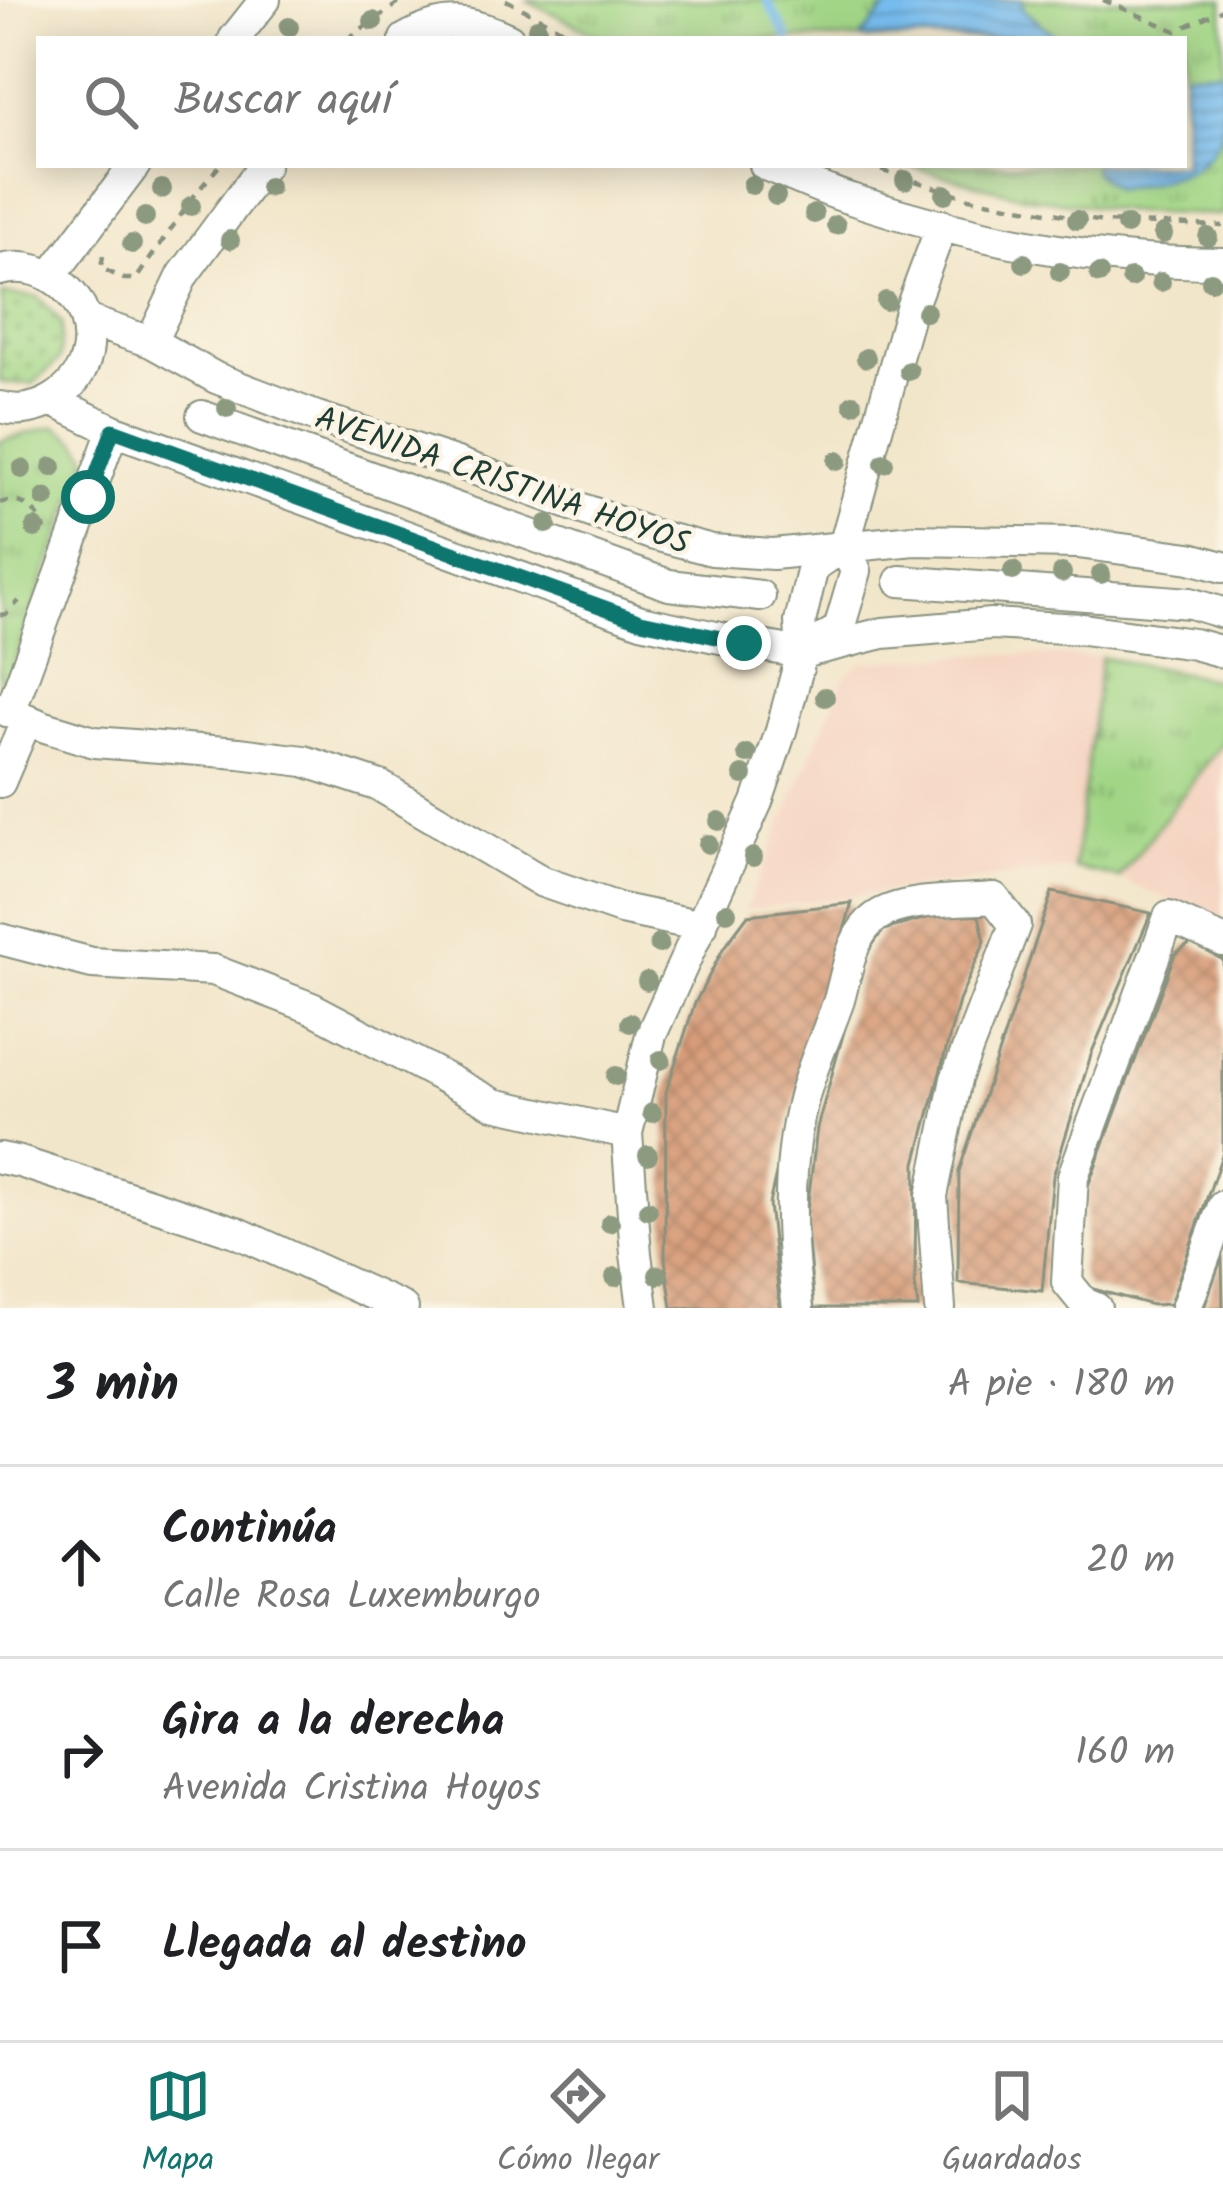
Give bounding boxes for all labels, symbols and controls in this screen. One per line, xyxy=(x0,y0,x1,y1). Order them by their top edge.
search box xyxy=(36,36,1187,168)
text: Buscar aquí xyxy=(174,66,392,138)
icon: search xyxy=(78,69,144,135)
street label: AVENIDA CRISTINA HOYOS xyxy=(307,393,697,571)
route start xyxy=(61,470,115,524)
route end xyxy=(717,616,771,670)
text: 3 min xyxy=(48,1346,179,1427)
text: A pie · 180 m xyxy=(948,1355,1175,1417)
text: Continúa xyxy=(162,1495,337,1567)
icon: ahead xyxy=(48,1529,114,1595)
text: 20 m xyxy=(1086,1531,1175,1593)
text: Calle Rosa Luxemburgo xyxy=(162,1567,541,1629)
text: Gira a la derecha xyxy=(162,1687,504,1759)
icon: right xyxy=(48,1721,114,1787)
text: 160 m xyxy=(1075,1723,1175,1785)
text: Avenida Cristina Hoyos xyxy=(162,1759,541,1821)
text: Llegada al destino xyxy=(162,1910,527,1982)
icon: arrive xyxy=(48,1913,114,1979)
tab: Mapa xyxy=(141,2063,214,2188)
tab: Cómo llegar xyxy=(497,2063,659,2188)
tab: Guardados xyxy=(942,2063,1082,2188)

